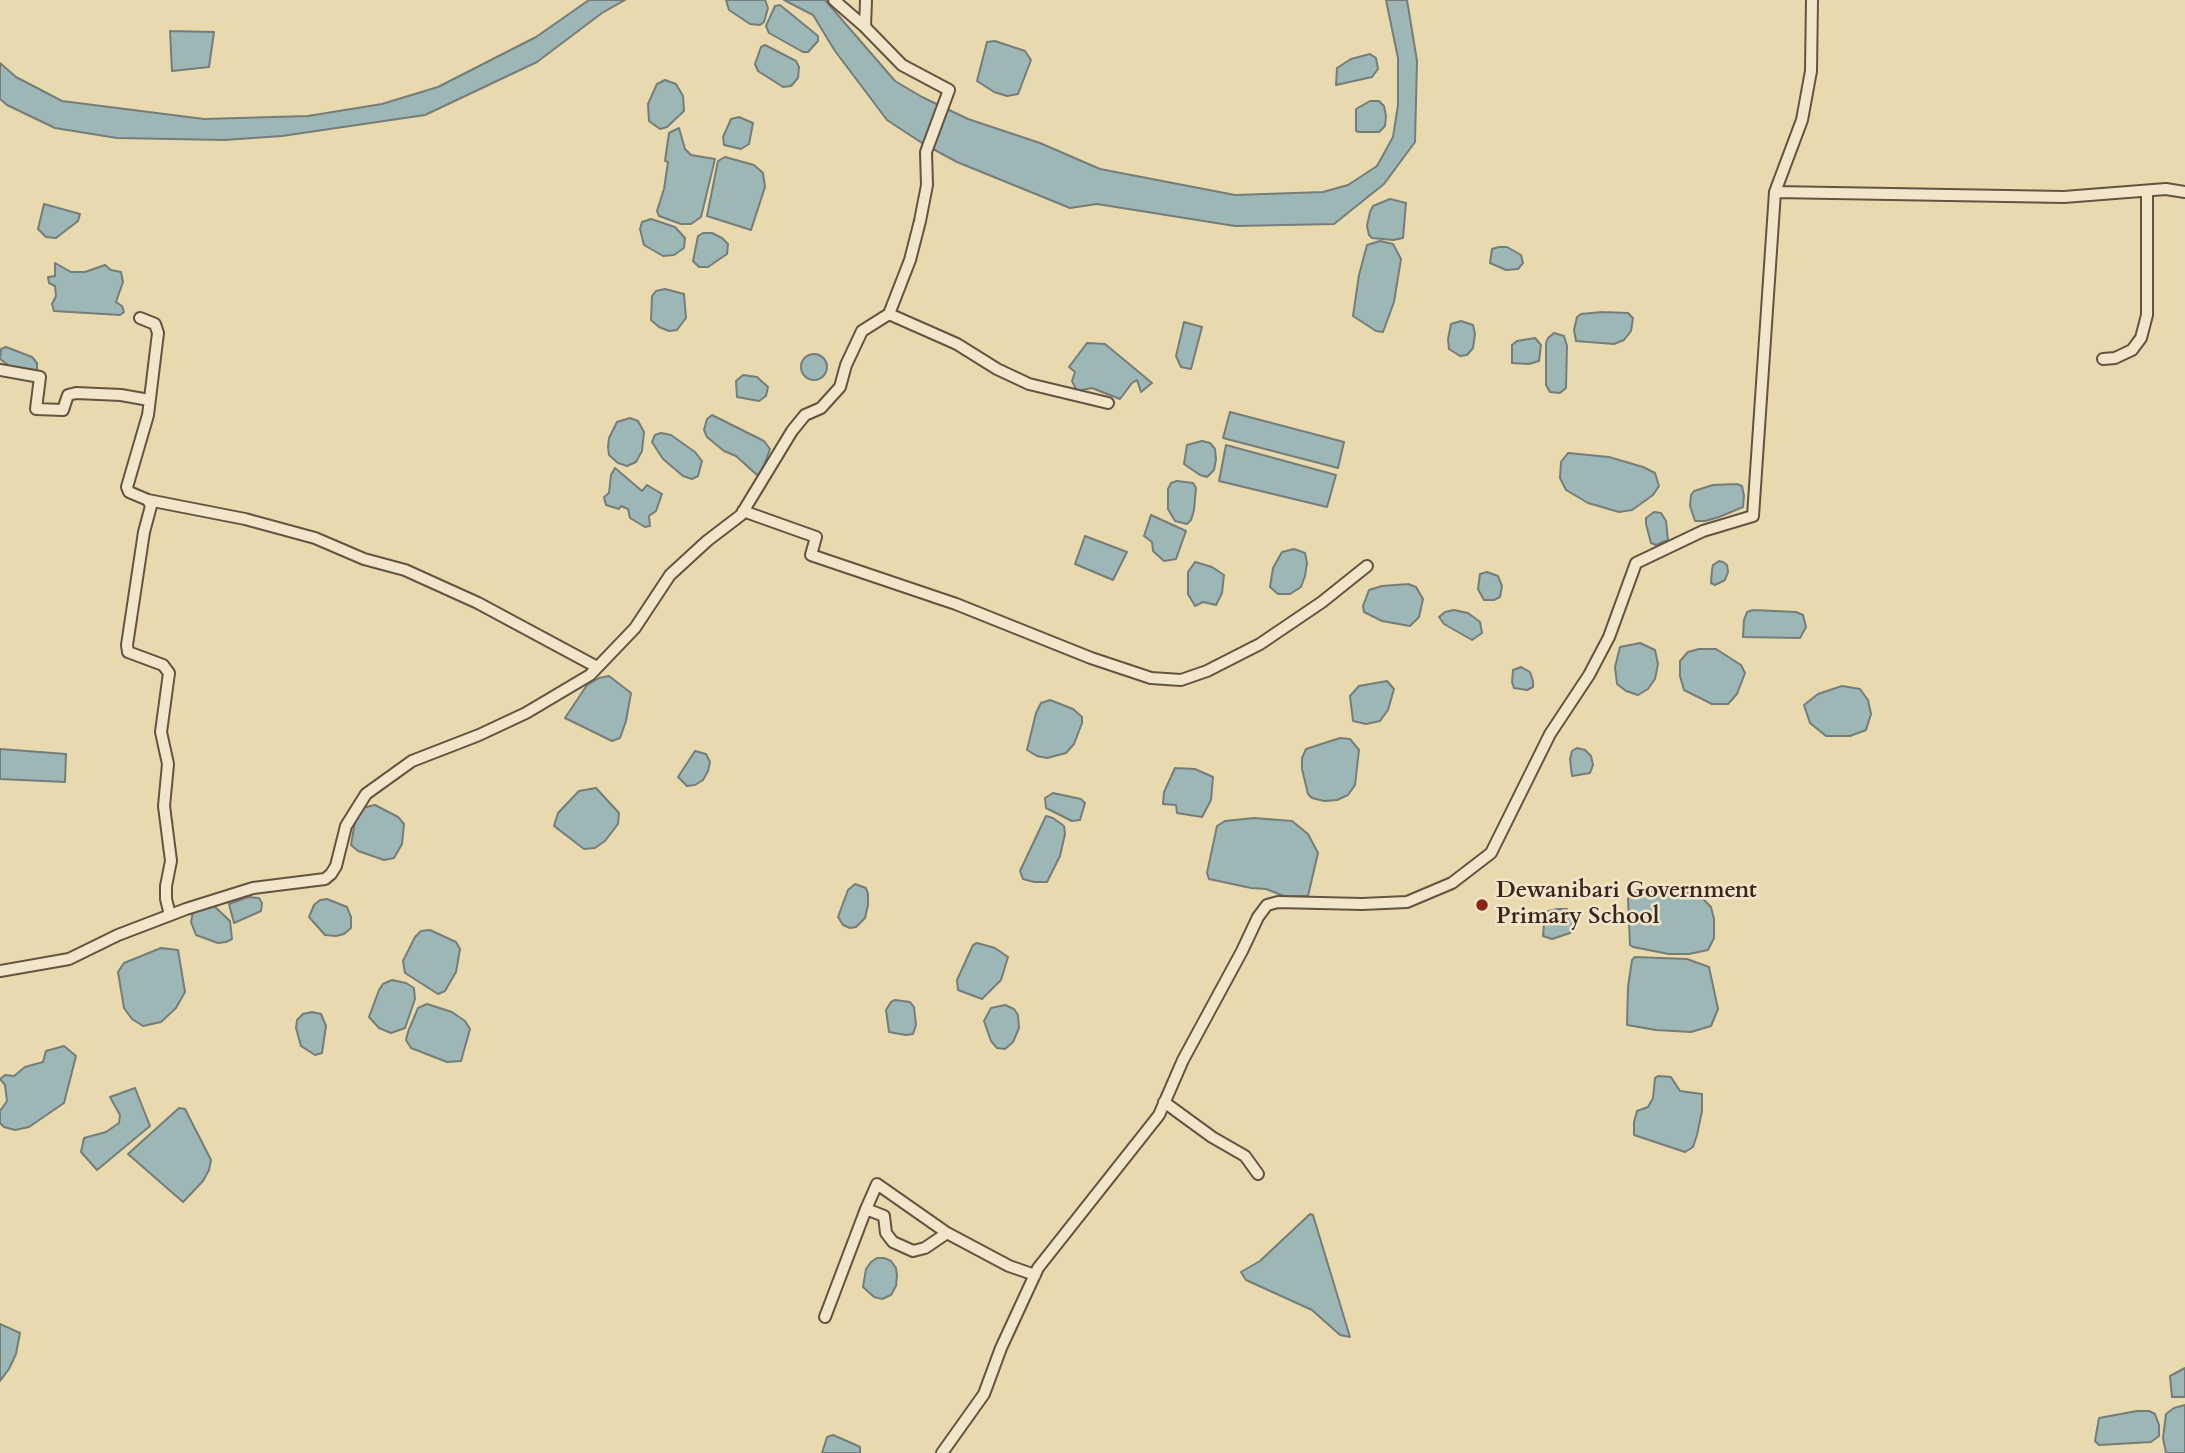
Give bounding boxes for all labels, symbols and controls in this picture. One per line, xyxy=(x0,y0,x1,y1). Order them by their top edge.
place label: Dewanibari Government Primary School xyxy=(1496,878,1757,932)
marker: Dewanibari Government Primary School xyxy=(1474,897,1490,913)

